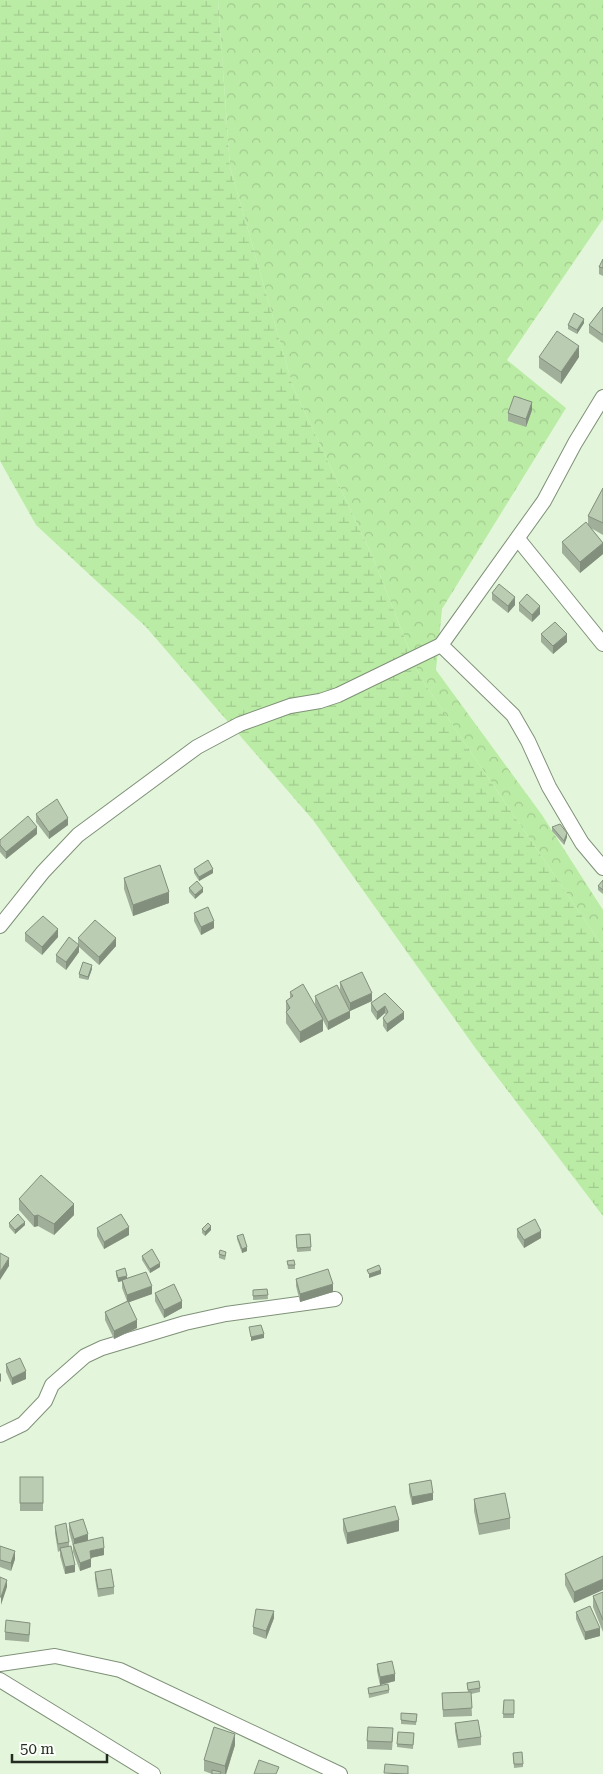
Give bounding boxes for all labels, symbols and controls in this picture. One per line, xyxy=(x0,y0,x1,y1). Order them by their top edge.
scale bar xyxy=(12,1732,108,1764)
text: 50 m xyxy=(20,1740,55,1758)

